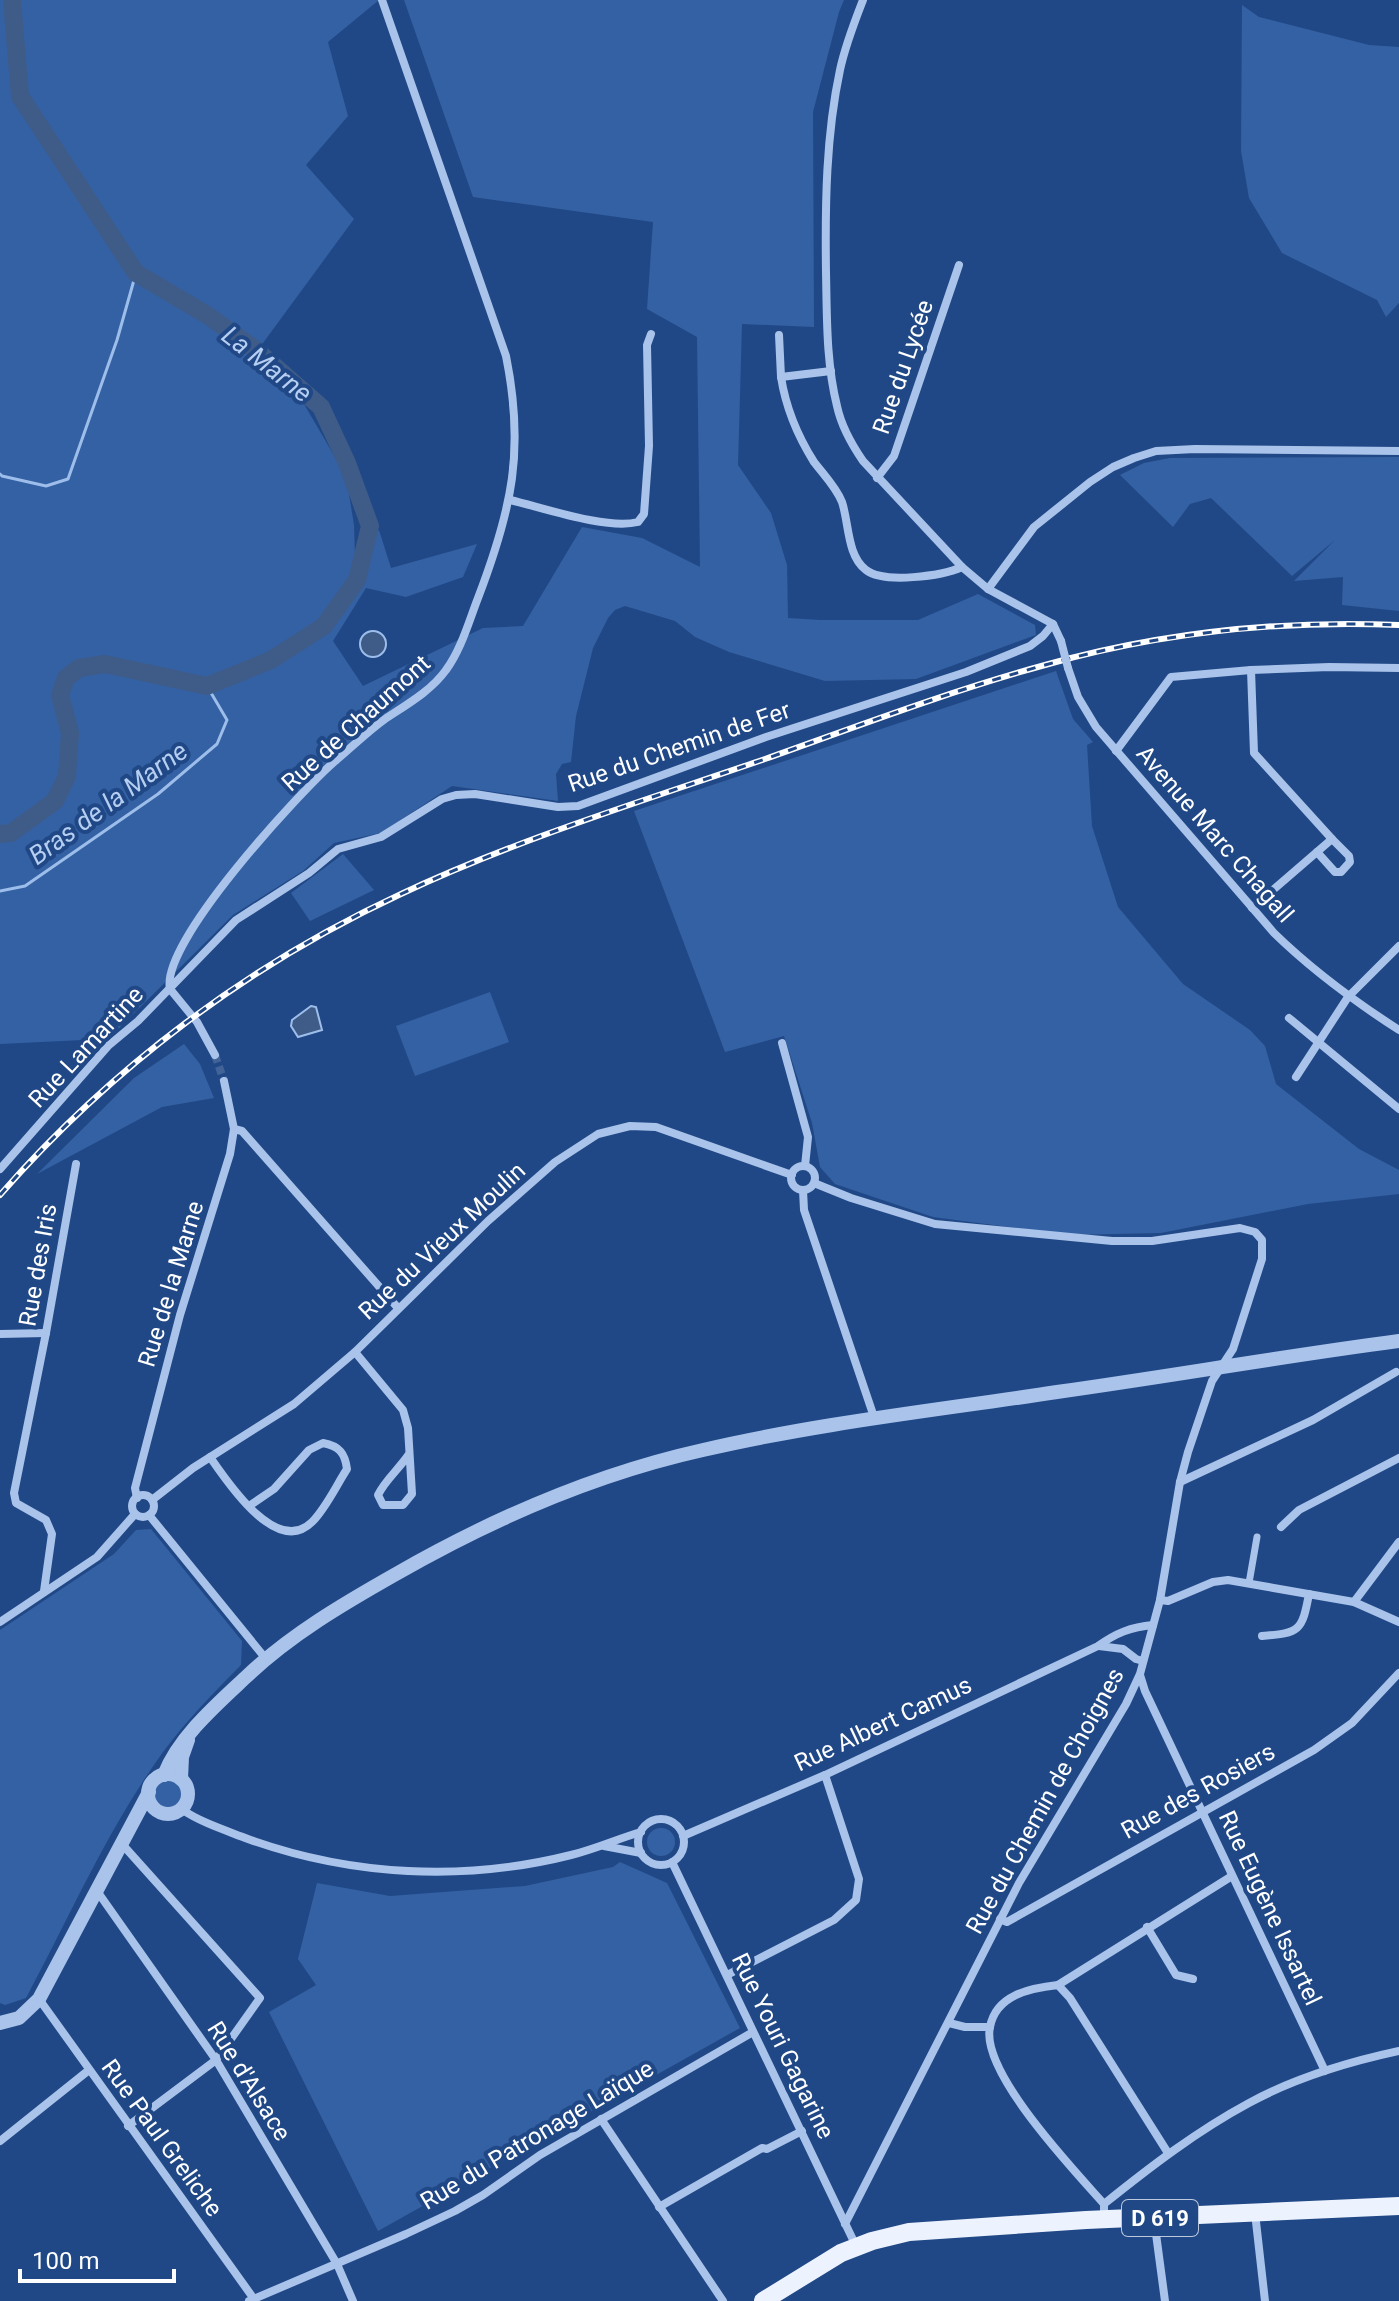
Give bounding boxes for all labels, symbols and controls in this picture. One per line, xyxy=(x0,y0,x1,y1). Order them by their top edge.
street label: Rue du Lycée xyxy=(867,296,939,438)
water label: La Marne xyxy=(216,320,318,408)
street label: Rue de Chaumont xyxy=(276,649,436,797)
street label: Rue du Chemin de Fer xyxy=(564,696,794,798)
water label: Bras de la Marne xyxy=(23,735,193,871)
street label: Avenue Marc Chagall xyxy=(1131,740,1299,928)
street label: Rue Lamartine xyxy=(23,981,149,1113)
street label: Rue du Vieux Moulin xyxy=(353,1157,531,1325)
street label: Rue de la Marne xyxy=(132,1198,210,1370)
street label: Rue des Iris xyxy=(13,1201,63,1329)
street label: Rue du Chemin de Choignes xyxy=(960,1663,1130,1939)
street label: Rue Albert Camus xyxy=(790,1671,976,1777)
street label: Rue des Rosiers xyxy=(1116,1737,1280,1845)
street label: Rue Eugène Issartel xyxy=(1213,1806,1327,2010)
street label: Rue Youri Gagarine xyxy=(726,1949,840,2143)
street label: Rue d'Alsace xyxy=(201,2016,297,2146)
street label: Rue Paul Greliche xyxy=(96,2054,228,2222)
street label: Rue du Patronage Laïque xyxy=(415,2054,659,2216)
road number: D 619 xyxy=(1122,2200,1198,2236)
scale bar xyxy=(20,2233,174,2283)
text: 100 m xyxy=(32,2247,99,2275)

